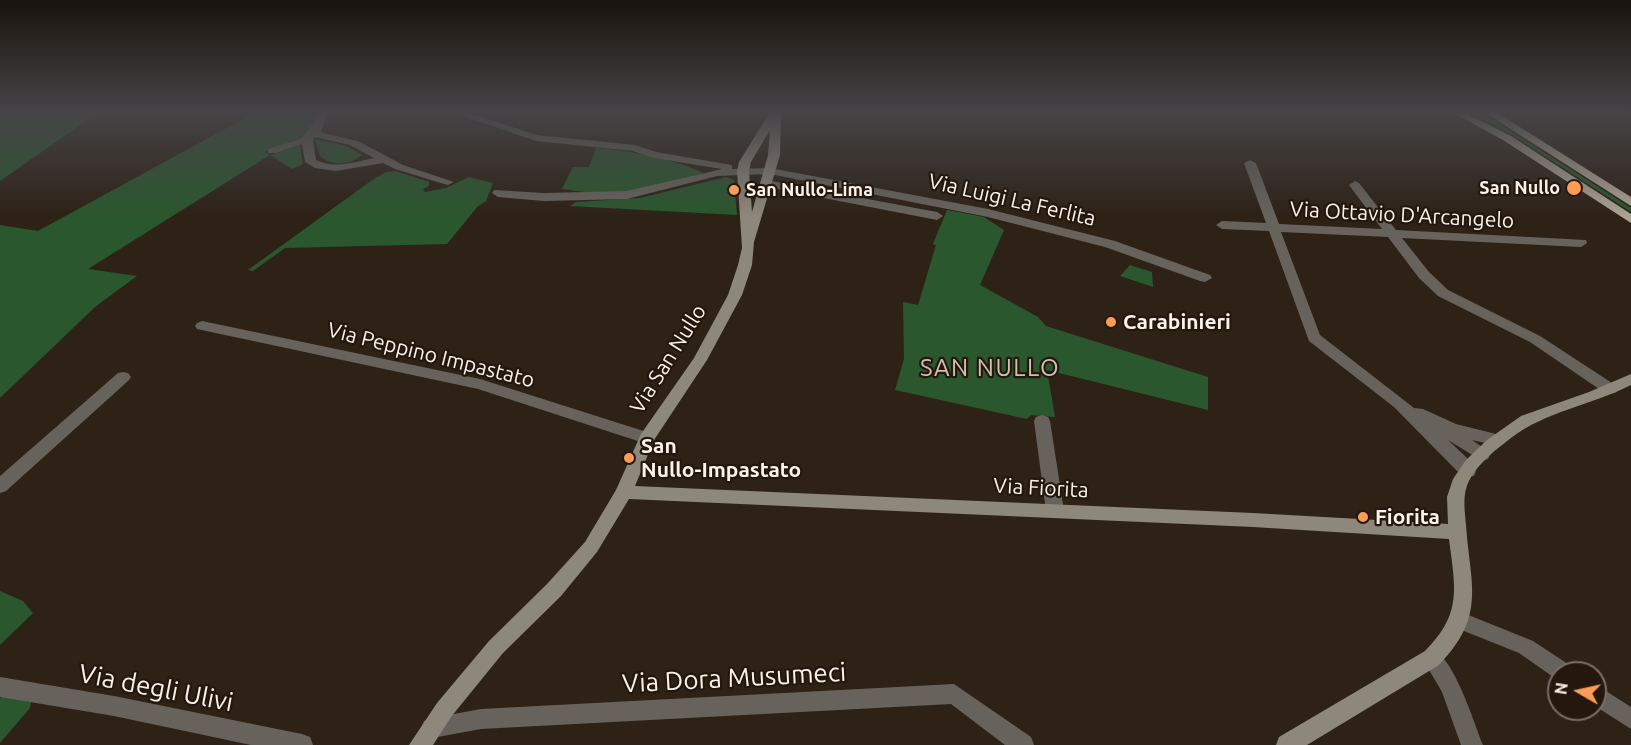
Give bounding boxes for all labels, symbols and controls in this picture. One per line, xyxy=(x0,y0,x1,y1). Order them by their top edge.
street label: Via Luigi La Ferlita xyxy=(926,168,1098,232)
place label: San Nullo xyxy=(1479,177,1560,199)
place label: San Nullo-Lima xyxy=(746,179,873,201)
marker: San Nullo xyxy=(1565,179,1583,197)
marker: San Nullo-Lima xyxy=(727,183,741,197)
street label: Via Ottavio D'Arcangelo xyxy=(1289,197,1515,233)
street label: Via San Nullo xyxy=(625,300,711,418)
place label: Carabinieri xyxy=(1123,309,1231,335)
marker: Carabinieri xyxy=(1104,315,1118,329)
street label: Via Peppino Impastato xyxy=(325,317,537,393)
district label: SAN NULLO xyxy=(920,354,1060,382)
place label: San Nullo-Impastato xyxy=(641,433,801,483)
marker: San Nullo-Impastato xyxy=(622,451,636,465)
street label: Via Fiorita xyxy=(993,473,1089,503)
place label: Fiorita xyxy=(1375,504,1440,530)
marker: Fiorita xyxy=(1356,510,1370,524)
street label: Via Dora Musumeci xyxy=(621,657,847,699)
street label: Via degli Ulivi xyxy=(76,658,236,718)
north arrow xyxy=(1547,661,1607,721)
text: N xyxy=(1551,681,1571,696)

